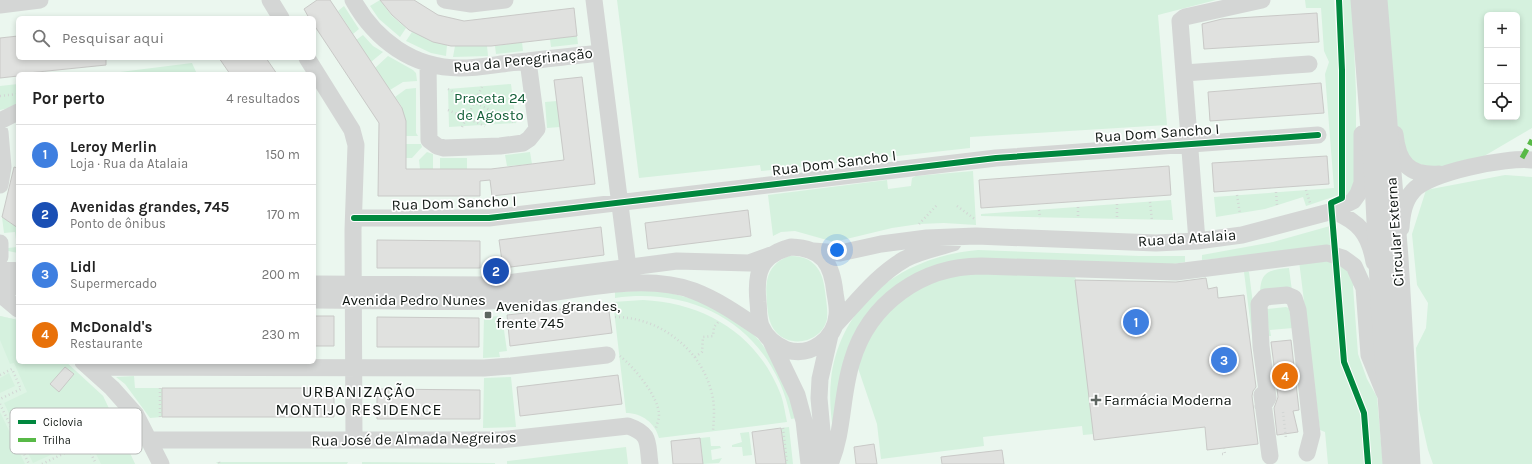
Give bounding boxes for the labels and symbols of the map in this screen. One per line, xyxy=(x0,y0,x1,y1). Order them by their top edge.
street label: Rua da Peregrinação xyxy=(453,44,593,76)
park label: Praceta 24 de Agosto xyxy=(454,89,527,124)
street label: Rua Dom Sancho I xyxy=(1094,120,1220,146)
street label: Rua Dom Sancho I xyxy=(771,146,897,180)
street label: Circular Externa xyxy=(1382,177,1408,287)
street label: Rua Dom Sancho I xyxy=(391,192,517,214)
street label: Rua da Atalaia xyxy=(1137,226,1237,250)
your location xyxy=(827,240,847,260)
pin: 2 xyxy=(483,256,509,286)
street label: Avenida Pedro Nunes xyxy=(342,291,486,309)
place label: Avenidas grandes, frente 745 xyxy=(496,297,620,332)
pin: 1 xyxy=(1123,307,1149,337)
marker: Avenidas grandes, frente 745 xyxy=(483,310,493,320)
pin: 3 xyxy=(1211,345,1237,375)
pin: 4 xyxy=(1272,361,1298,391)
district label: URBANIZAÇÃO MONTIJO RESIDENCE xyxy=(275,382,443,419)
place label: Farmácia Moderna xyxy=(1104,391,1232,409)
marker: Farmácia Moderna xyxy=(1091,395,1101,405)
legend xyxy=(10,408,142,454)
text: Ciclovia xyxy=(43,416,83,429)
street label: Rua José de Almada Negreiros xyxy=(311,428,517,450)
text: Trilha xyxy=(43,434,71,447)

